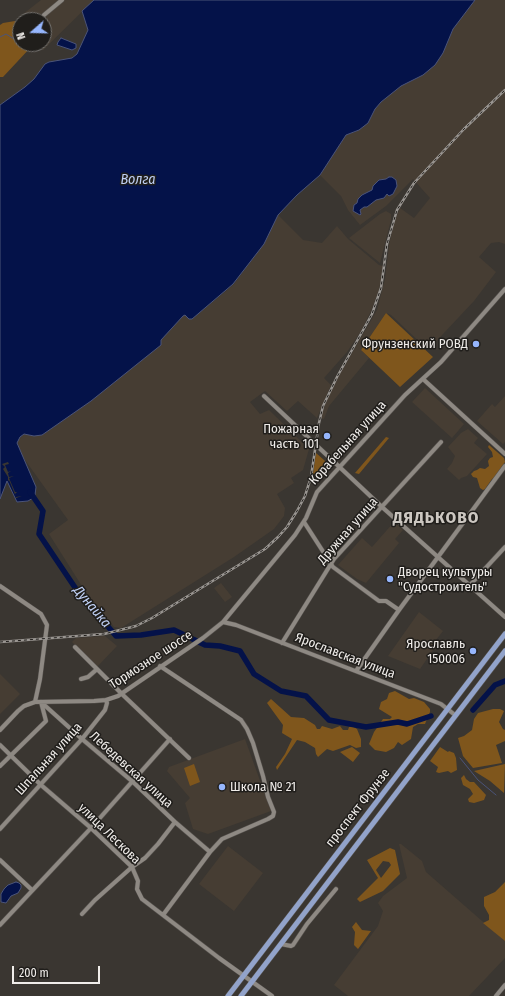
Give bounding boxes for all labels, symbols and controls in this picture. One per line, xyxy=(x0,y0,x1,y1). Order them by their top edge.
north arrow xyxy=(12,12,52,52)
text: N xyxy=(14,31,28,41)
water label: Волга xyxy=(120,172,156,188)
place label: Фрунзенский РОВД xyxy=(362,336,468,352)
marker: Фрунзенский РОВД xyxy=(471,339,481,349)
street label: Корабельная улица xyxy=(306,398,390,488)
place label: Пожарная часть 101 xyxy=(263,421,319,452)
marker: Пожарная часть 101 xyxy=(322,431,332,441)
street label: Дружная улица xyxy=(315,494,381,568)
district label: ДЯДЬКОВО xyxy=(393,508,479,528)
place label: Дворец культуры "Судостроитель" xyxy=(398,564,492,595)
marker: Дворец культуры "Судостроитель" xyxy=(385,574,395,584)
water label: Дунайка xyxy=(70,583,114,631)
street label: Тормозное шоссе xyxy=(107,627,195,693)
street label: Ярославская улица xyxy=(293,630,397,682)
place label: Ярославль 150006 xyxy=(406,636,465,667)
marker: Ярославль 150006 xyxy=(468,646,478,656)
street label: Шпальная улица xyxy=(12,720,86,798)
street label: Лебедевская улица xyxy=(86,729,176,811)
street label: проспект Фрунзе xyxy=(323,766,393,850)
place label: Школа № 21 xyxy=(230,779,296,795)
marker: Школа № 21 xyxy=(217,782,227,792)
street label: улица Лескова xyxy=(75,800,143,868)
scale bar xyxy=(14,958,102,984)
text: 200 m xyxy=(19,966,49,980)

